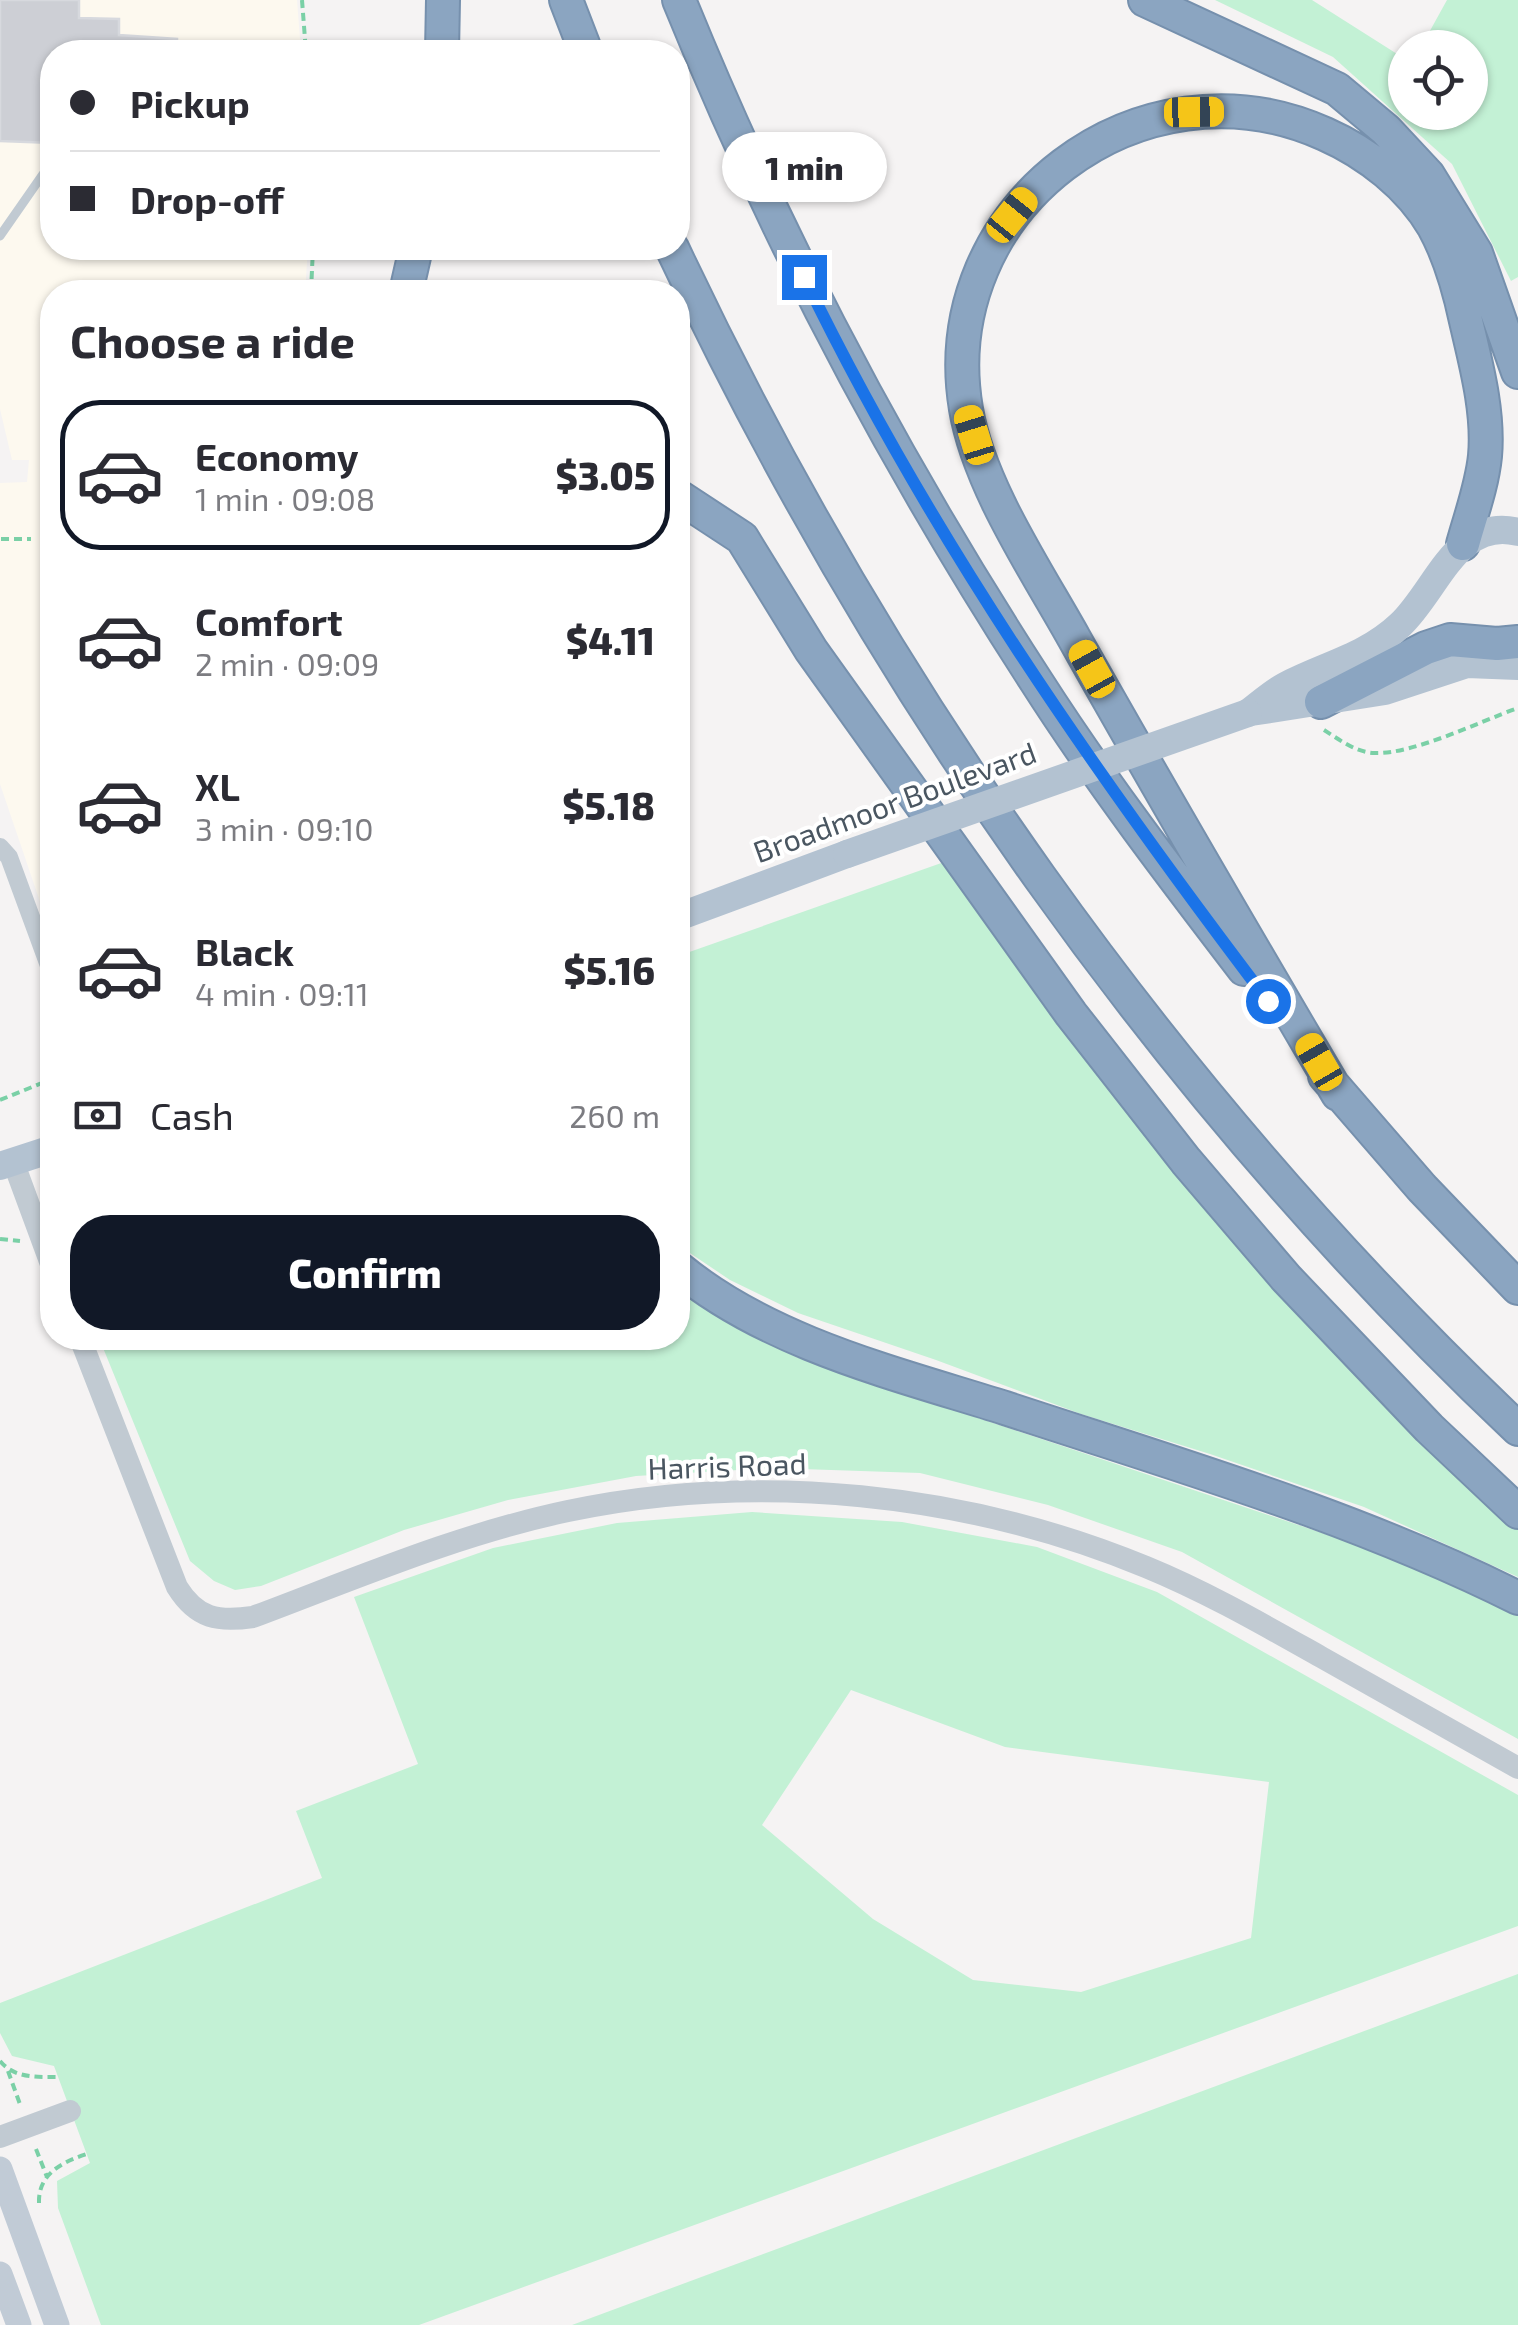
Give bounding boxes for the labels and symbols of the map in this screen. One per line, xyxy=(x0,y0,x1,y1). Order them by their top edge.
car xyxy=(1164,96,1224,128)
callout: 1 min xyxy=(722,132,886,202)
car xyxy=(981,182,1043,248)
route end xyxy=(782,255,827,300)
car xyxy=(951,402,997,468)
car xyxy=(1064,635,1120,703)
street label: Broadmoor Boulevard xyxy=(748,733,1041,869)
route start xyxy=(1246,979,1291,1024)
car xyxy=(1291,1029,1347,1095)
street label: Harris Road xyxy=(647,1444,807,1486)

